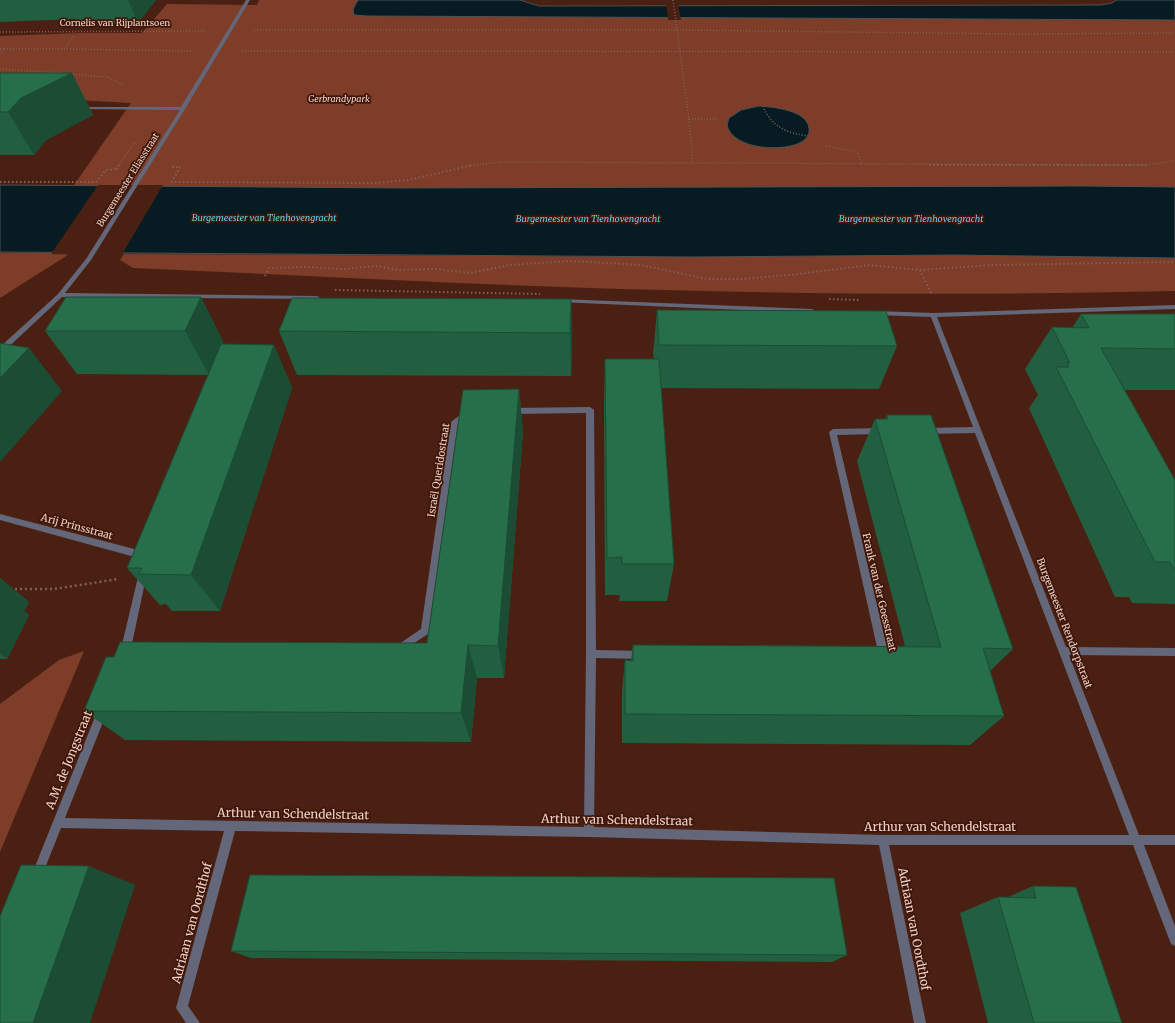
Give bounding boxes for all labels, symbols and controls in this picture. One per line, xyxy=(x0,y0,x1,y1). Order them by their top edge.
street label: Cornelis van Rijplantsoen xyxy=(60,17,170,28)
park label: Gerbrandypark xyxy=(308,93,370,104)
street label: Burgemeester Eliasstraat xyxy=(94,130,161,229)
water label: Burgemeester van Tienhovengracht xyxy=(192,212,337,223)
water label: Burgemeester van Tienhovengracht xyxy=(516,213,661,224)
water label: Burgemeester van Tienhovengracht xyxy=(839,213,984,224)
street label: Israël Queridostraat xyxy=(425,422,452,518)
street label: Arij Prinsstraat xyxy=(39,510,114,542)
street label: Frank van der Goesstraat xyxy=(860,532,899,652)
street label: Burgemeester Rendorpstraat xyxy=(1034,556,1096,690)
street label: A.M. de Jongstraat xyxy=(42,708,95,812)
street label: Arthur van Schendelstraat xyxy=(216,805,369,822)
street label: Arthur van Schendelstraat xyxy=(540,811,693,828)
street label: Arthur van Schendelstraat xyxy=(863,819,1016,834)
street label: Adriaan van Oordthof xyxy=(168,860,215,986)
street label: Adriaan van Oordthof xyxy=(895,865,934,992)

